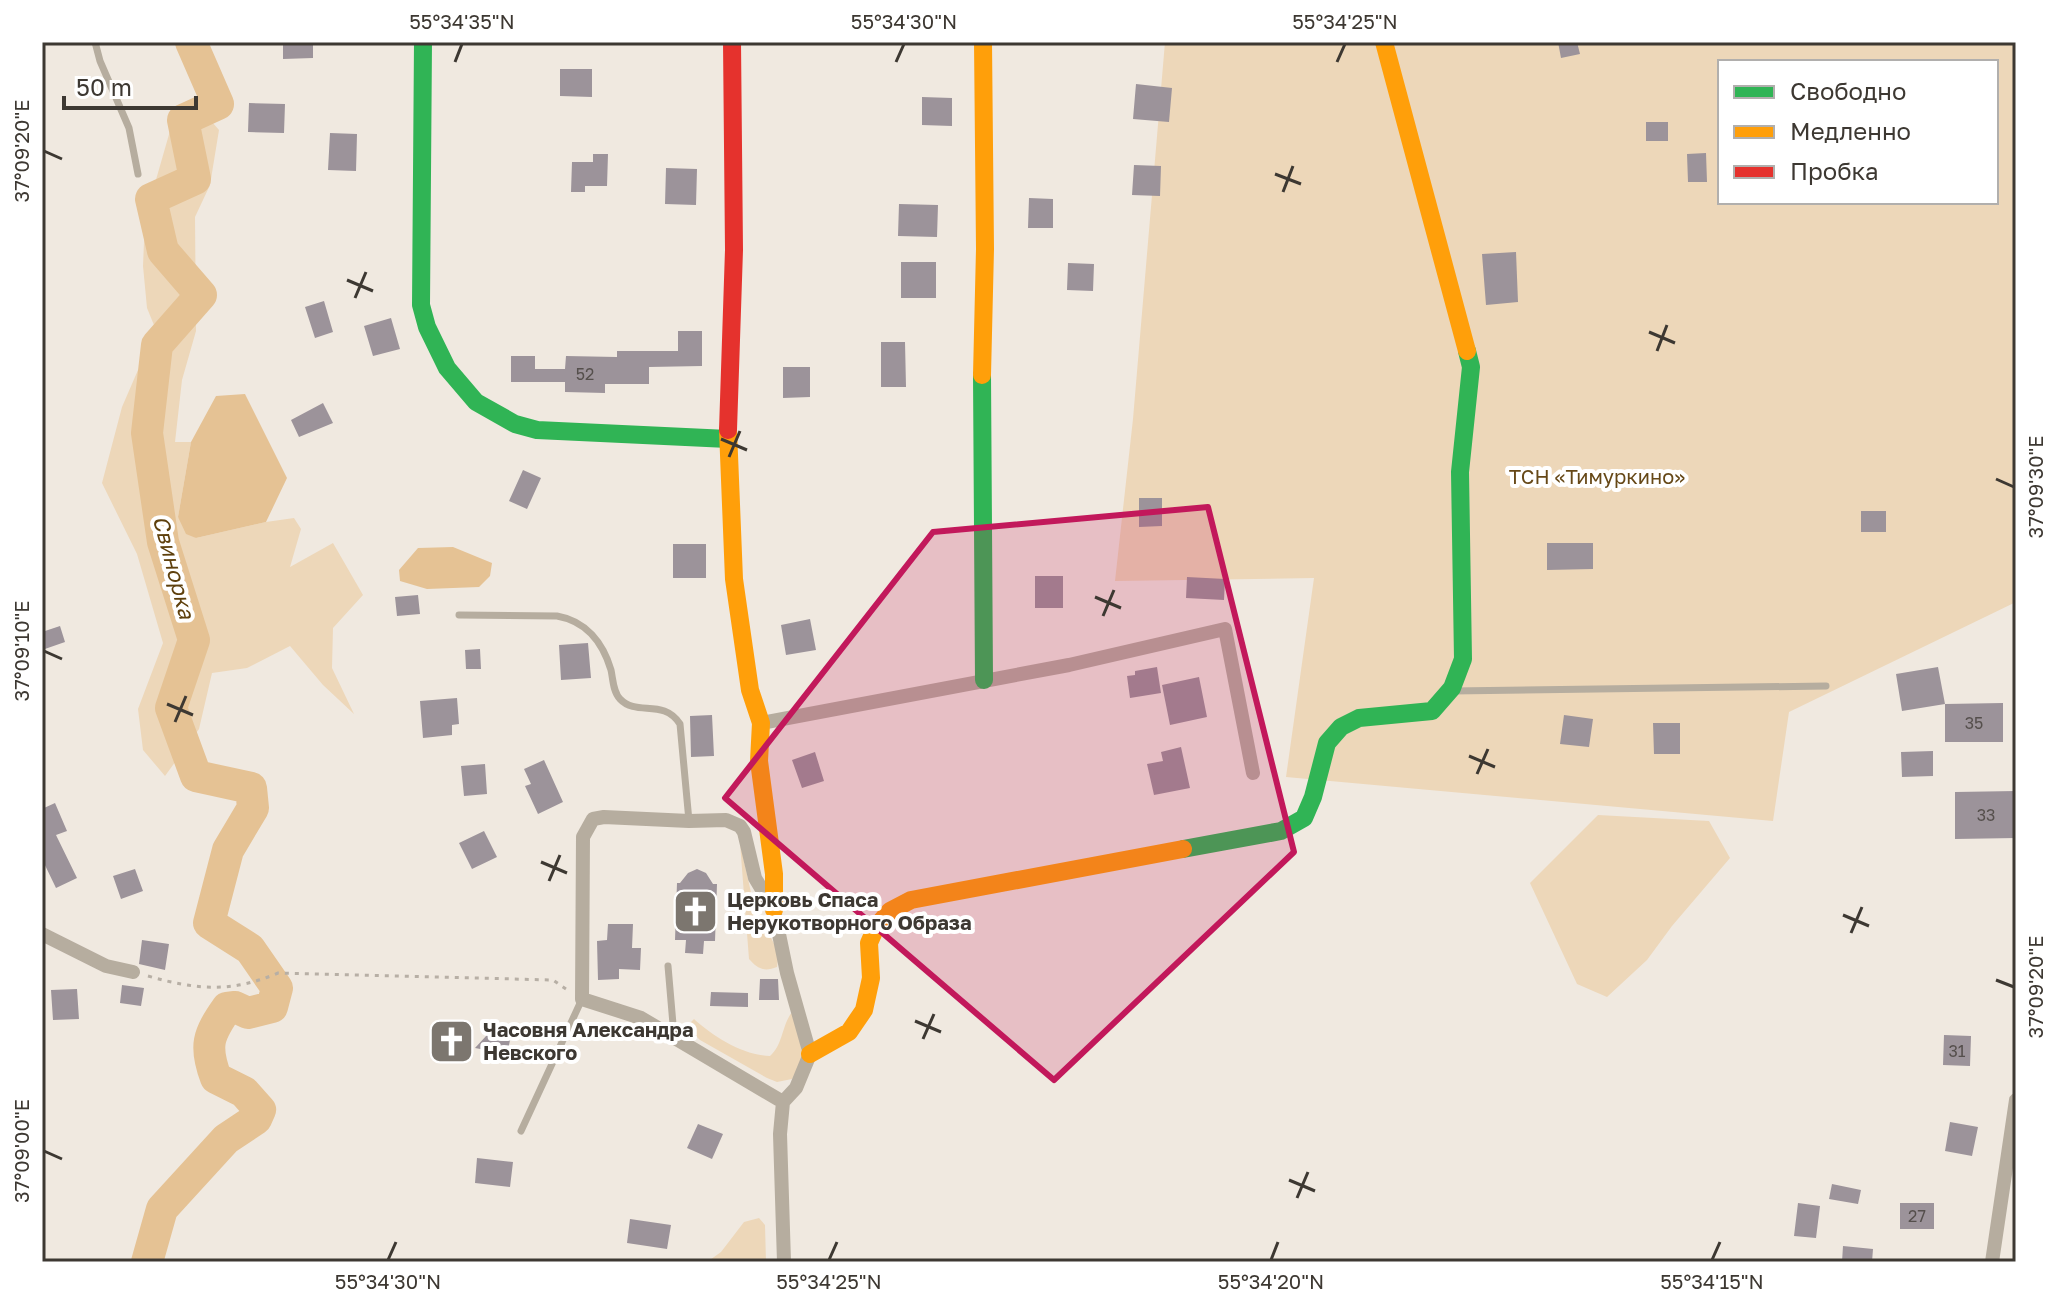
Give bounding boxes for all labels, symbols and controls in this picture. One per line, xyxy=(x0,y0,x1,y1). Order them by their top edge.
text: 55°34'35"N xyxy=(409,9,515,33)
text: 55°34'30"N xyxy=(851,9,957,33)
text: 55°34'25"N xyxy=(1292,9,1398,33)
scale bar xyxy=(64,60,196,110)
legend xyxy=(1718,60,1998,204)
text: 50 m xyxy=(76,72,132,101)
text: Свободно xyxy=(1790,76,1906,105)
text: 37°09'20"E xyxy=(9,100,33,203)
text: Медленно xyxy=(1790,116,1911,145)
text: Пробка xyxy=(1790,156,1879,185)
house number: 52 xyxy=(576,364,594,384)
text: 37°09'30"E xyxy=(2023,435,2047,539)
park label: ТСН «Тимуркино» xyxy=(1509,464,1685,488)
water label: Свинорка xyxy=(148,512,202,623)
text: 37°09'10"E xyxy=(9,600,33,702)
house number: 35 xyxy=(1965,713,1983,733)
house number: 33 xyxy=(1977,805,1995,825)
place label: Церковь Спаса Нерукотворного Образа xyxy=(727,887,972,934)
church icon: Церковь Спаса Нерукотворного Образа xyxy=(672,888,720,936)
text: 37°09'20"E xyxy=(2023,936,2047,1039)
church icon: Часовня Александра Невского xyxy=(428,1017,476,1065)
place label: Часовня Александра Невского xyxy=(483,1017,694,1064)
house number: 31 xyxy=(1948,1041,1966,1061)
text: 37°09'00"E xyxy=(9,1099,33,1203)
house number: 27 xyxy=(1908,1206,1926,1226)
text: 55°34'30"N xyxy=(335,1269,441,1293)
text: 55°34'25"N xyxy=(776,1269,882,1293)
text: 55°34'20"N xyxy=(1218,1269,1324,1293)
text: 55°34'15"N xyxy=(1660,1269,1764,1293)

